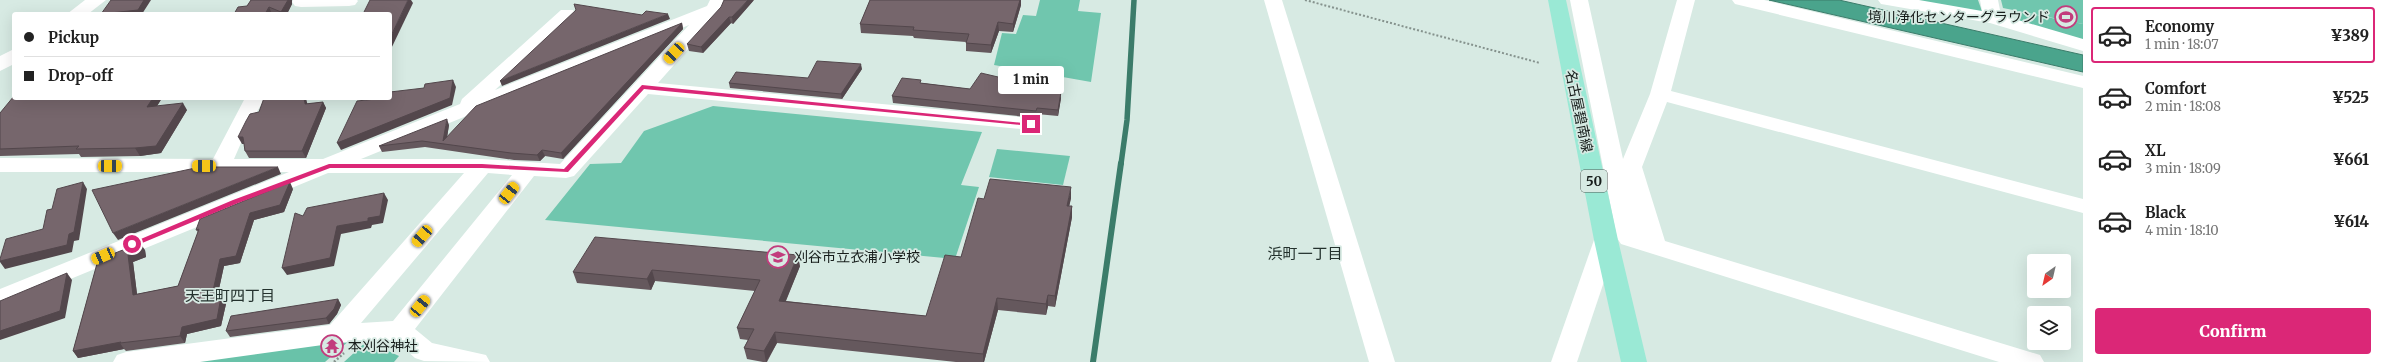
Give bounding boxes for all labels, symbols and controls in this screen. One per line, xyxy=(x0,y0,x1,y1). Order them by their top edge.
sports icon: 境川浄化センターグラウンド xyxy=(2053,4,2079,30)
place label: 境川浄化センターグラウンド xyxy=(1868,8,2050,26)
icon: car xyxy=(2097,17,2133,53)
text: Economy xyxy=(2145,17,2214,36)
text: ¥389 xyxy=(2330,26,2369,45)
text: Pickup xyxy=(48,28,99,47)
text: 1 min · 18:07 xyxy=(2145,36,2219,53)
car xyxy=(661,40,687,66)
text: Drop-off xyxy=(48,66,113,85)
callout: 1 min xyxy=(998,66,1064,94)
street label: 名古屋碧南線 xyxy=(1561,68,1597,154)
text: 1 min xyxy=(1013,71,1049,88)
icon: car xyxy=(2097,79,2133,115)
text: Comfort xyxy=(2145,79,2206,98)
text: ¥525 xyxy=(2332,88,2369,107)
text: 2 min · 18:08 xyxy=(2145,98,2221,115)
route end xyxy=(1022,115,1040,133)
icon: car xyxy=(2097,141,2133,177)
text: XL xyxy=(2145,141,2166,160)
text: ¥661 xyxy=(2333,150,2369,169)
car xyxy=(98,160,122,172)
car xyxy=(192,160,216,172)
text: 3 min · 18:09 xyxy=(2145,160,2221,177)
road number: 50 xyxy=(1581,170,1607,192)
car xyxy=(497,180,521,206)
icon: car xyxy=(2097,203,2133,239)
text: Black xyxy=(2145,203,2186,222)
text: ¥614 xyxy=(2333,212,2369,231)
text: 4 min · 18:10 xyxy=(2145,222,2219,239)
car xyxy=(410,223,434,249)
route start xyxy=(123,235,141,253)
school or university icon: 刈谷市立衣浦小学校 xyxy=(765,244,791,270)
district label: 浜町一丁目 xyxy=(1267,244,1343,263)
car xyxy=(90,246,116,266)
place label: 刈谷市立衣浦小学校 xyxy=(794,248,920,266)
north arrow xyxy=(2027,254,2071,298)
map controls xyxy=(2027,254,2071,350)
district label: 天王町四丁目 xyxy=(185,286,275,305)
car xyxy=(408,293,432,319)
button: layers xyxy=(2027,306,2071,350)
button: Confirm xyxy=(2095,308,2371,354)
temple icon: 本刈谷神社 xyxy=(319,333,345,359)
place label: 本刈谷神社 xyxy=(348,337,418,355)

